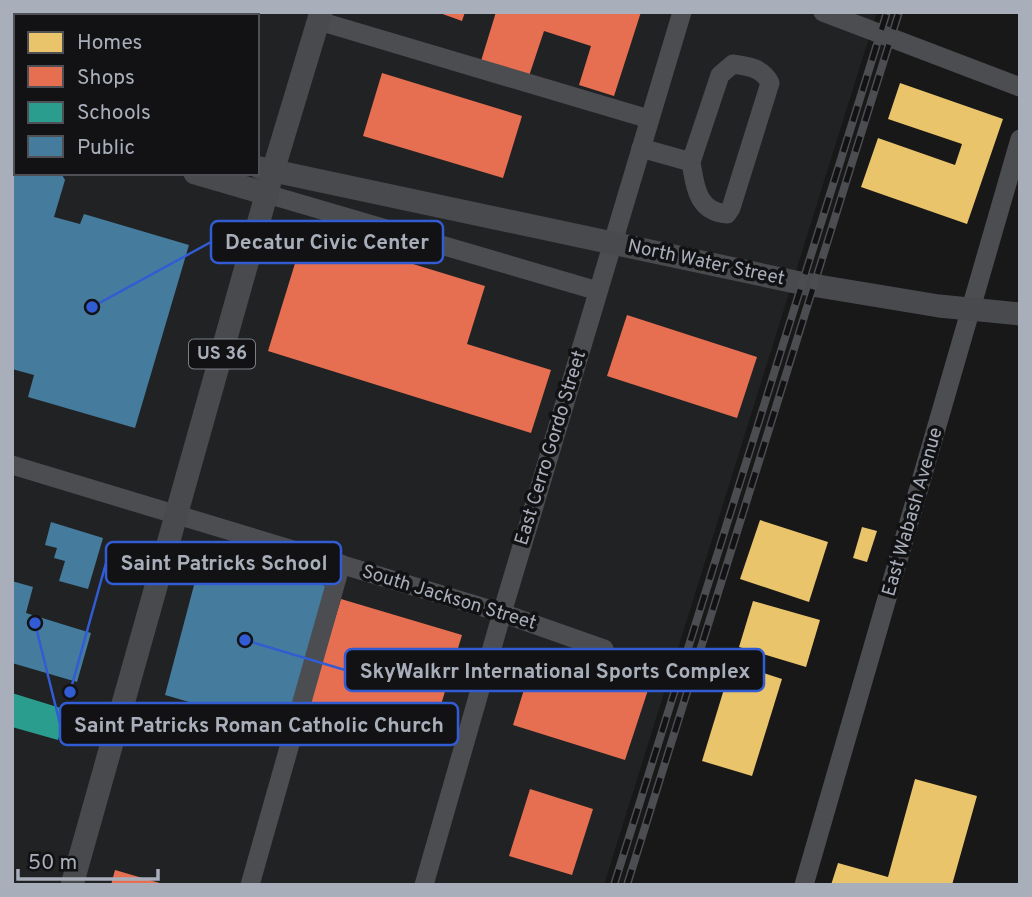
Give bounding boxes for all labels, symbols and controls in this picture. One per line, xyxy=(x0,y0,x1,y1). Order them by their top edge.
legend xyxy=(14,14,259,175)
text: Homes xyxy=(77,30,142,57)
text: Shops xyxy=(77,65,135,92)
text: Schools xyxy=(77,100,151,127)
text: Public xyxy=(77,135,135,162)
callout: Decatur Civic Center xyxy=(211,221,443,263)
text: Decatur Civic Center xyxy=(225,230,429,257)
street label: North Water Street xyxy=(625,235,787,291)
road number: US 36 xyxy=(189,340,255,368)
street label: East Cerro Gordo Street xyxy=(510,348,592,548)
street label: East Wabash Avenue xyxy=(877,425,949,599)
callout: Saint Patricks School xyxy=(106,542,341,584)
text: Saint Patricks School xyxy=(120,551,328,578)
street label: South Jackson Street xyxy=(359,560,539,636)
callout: SkyWalkrr International Sports Complex xyxy=(345,649,764,691)
text: SkyWalkrr International Sports Complex xyxy=(360,659,750,686)
callout: Saint Patricks Roman Catholic Church xyxy=(60,703,458,745)
text: Saint Patricks Roman Catholic Church xyxy=(74,713,444,740)
scale bar xyxy=(18,838,158,882)
text: 50 m xyxy=(28,850,77,877)

